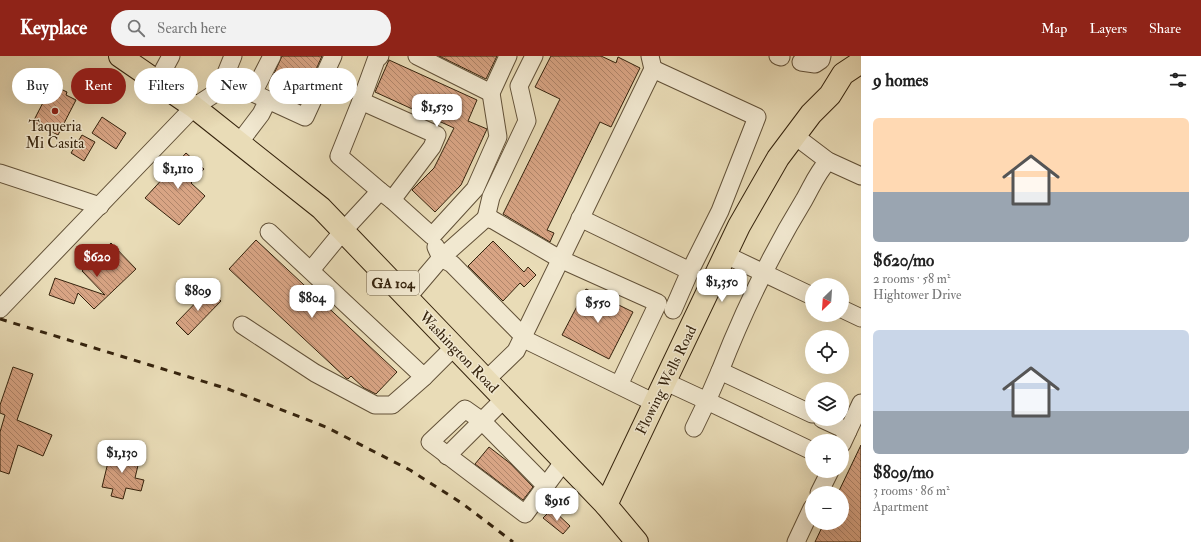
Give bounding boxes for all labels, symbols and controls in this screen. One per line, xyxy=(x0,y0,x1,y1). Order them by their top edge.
search box xyxy=(111,10,391,46)
text: Keyplace xyxy=(20,16,87,40)
icon: search xyxy=(125,17,147,39)
text: Search here xyxy=(157,19,226,38)
text: Map xyxy=(1041,20,1067,37)
text: Layers xyxy=(1089,20,1127,37)
text: Share xyxy=(1149,20,1181,37)
chip: Buy xyxy=(12,68,63,104)
chip: Rent xyxy=(71,68,126,104)
chip: Filters xyxy=(134,68,198,104)
chip: New xyxy=(206,68,261,104)
chip: Apartment xyxy=(269,68,357,104)
icon: filters xyxy=(1167,69,1189,91)
text: 9 homes xyxy=(873,70,928,91)
pin: $1,530 xyxy=(404,94,470,128)
text: $1,530 xyxy=(421,99,453,115)
marker: Taqueria Mi Casita xyxy=(50,106,60,116)
place label: Taqueria Mi Casita xyxy=(26,117,85,153)
icon: home xyxy=(995,144,1067,216)
pin: $1,110 xyxy=(145,156,211,190)
text: $1,110 xyxy=(163,161,193,177)
pin: $620 xyxy=(73,244,121,278)
text: $620 xyxy=(83,249,111,265)
text: $620/mo xyxy=(873,250,934,271)
pin: $1,350 xyxy=(689,269,755,303)
road number: GA 104 xyxy=(367,271,419,295)
text: 2 rooms · 58 m² xyxy=(873,271,951,287)
text: $1,350 xyxy=(706,274,738,290)
pin: $809 xyxy=(174,278,222,312)
north arrow xyxy=(805,278,849,322)
map controls xyxy=(805,278,849,530)
text: $809 xyxy=(185,283,211,299)
pin: $804 xyxy=(288,285,336,319)
text: Hightower Drive xyxy=(873,287,961,303)
text: $804 xyxy=(298,290,326,306)
pin: $550 xyxy=(574,290,622,324)
text: $550 xyxy=(585,295,611,311)
street label: Washington Road xyxy=(414,307,503,398)
street label: Flowing Wells Road xyxy=(632,322,701,438)
button: locate xyxy=(805,330,849,374)
icon: home xyxy=(995,356,1067,428)
button: layers xyxy=(805,382,849,426)
button: + xyxy=(805,434,849,478)
pin: $1,130 xyxy=(89,440,155,474)
text: $1,130 xyxy=(106,445,138,461)
text: $809/mo xyxy=(873,462,934,483)
text: 3 rooms · 86 m² xyxy=(873,483,950,499)
button: − xyxy=(805,486,849,530)
pin: $916 xyxy=(533,488,581,522)
text: $916 xyxy=(544,493,570,509)
text: Apartment xyxy=(873,499,929,515)

